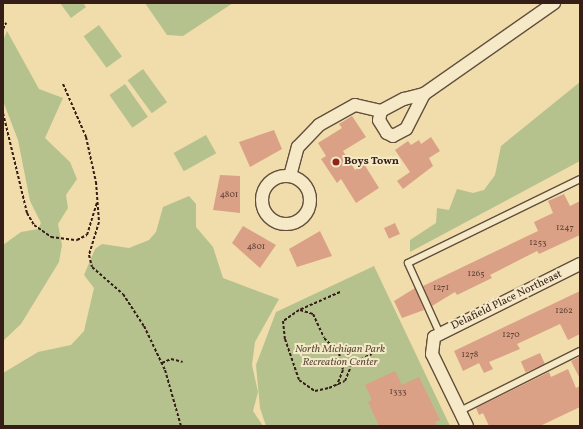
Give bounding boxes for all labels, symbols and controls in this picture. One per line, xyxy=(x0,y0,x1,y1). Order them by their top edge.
place label: Boys Town xyxy=(344,155,399,169)
marker: Boys Town xyxy=(331,157,341,167)
house number: 4801 xyxy=(220,190,238,200)
house number: 1247 xyxy=(556,223,574,233)
house number: 1253 xyxy=(529,238,547,248)
house number: 4801 xyxy=(247,242,265,252)
street label: Delafield Place Northeast xyxy=(449,268,565,334)
house number: 1265 xyxy=(467,269,485,279)
house number: 1271 xyxy=(433,283,449,293)
house number: 1262 xyxy=(555,306,573,316)
house number: 1270 xyxy=(502,330,520,340)
park label: North Michigan Park Recreation Center xyxy=(295,344,385,370)
house number: 1278 xyxy=(462,350,478,360)
house number: 1333 xyxy=(389,387,407,397)

